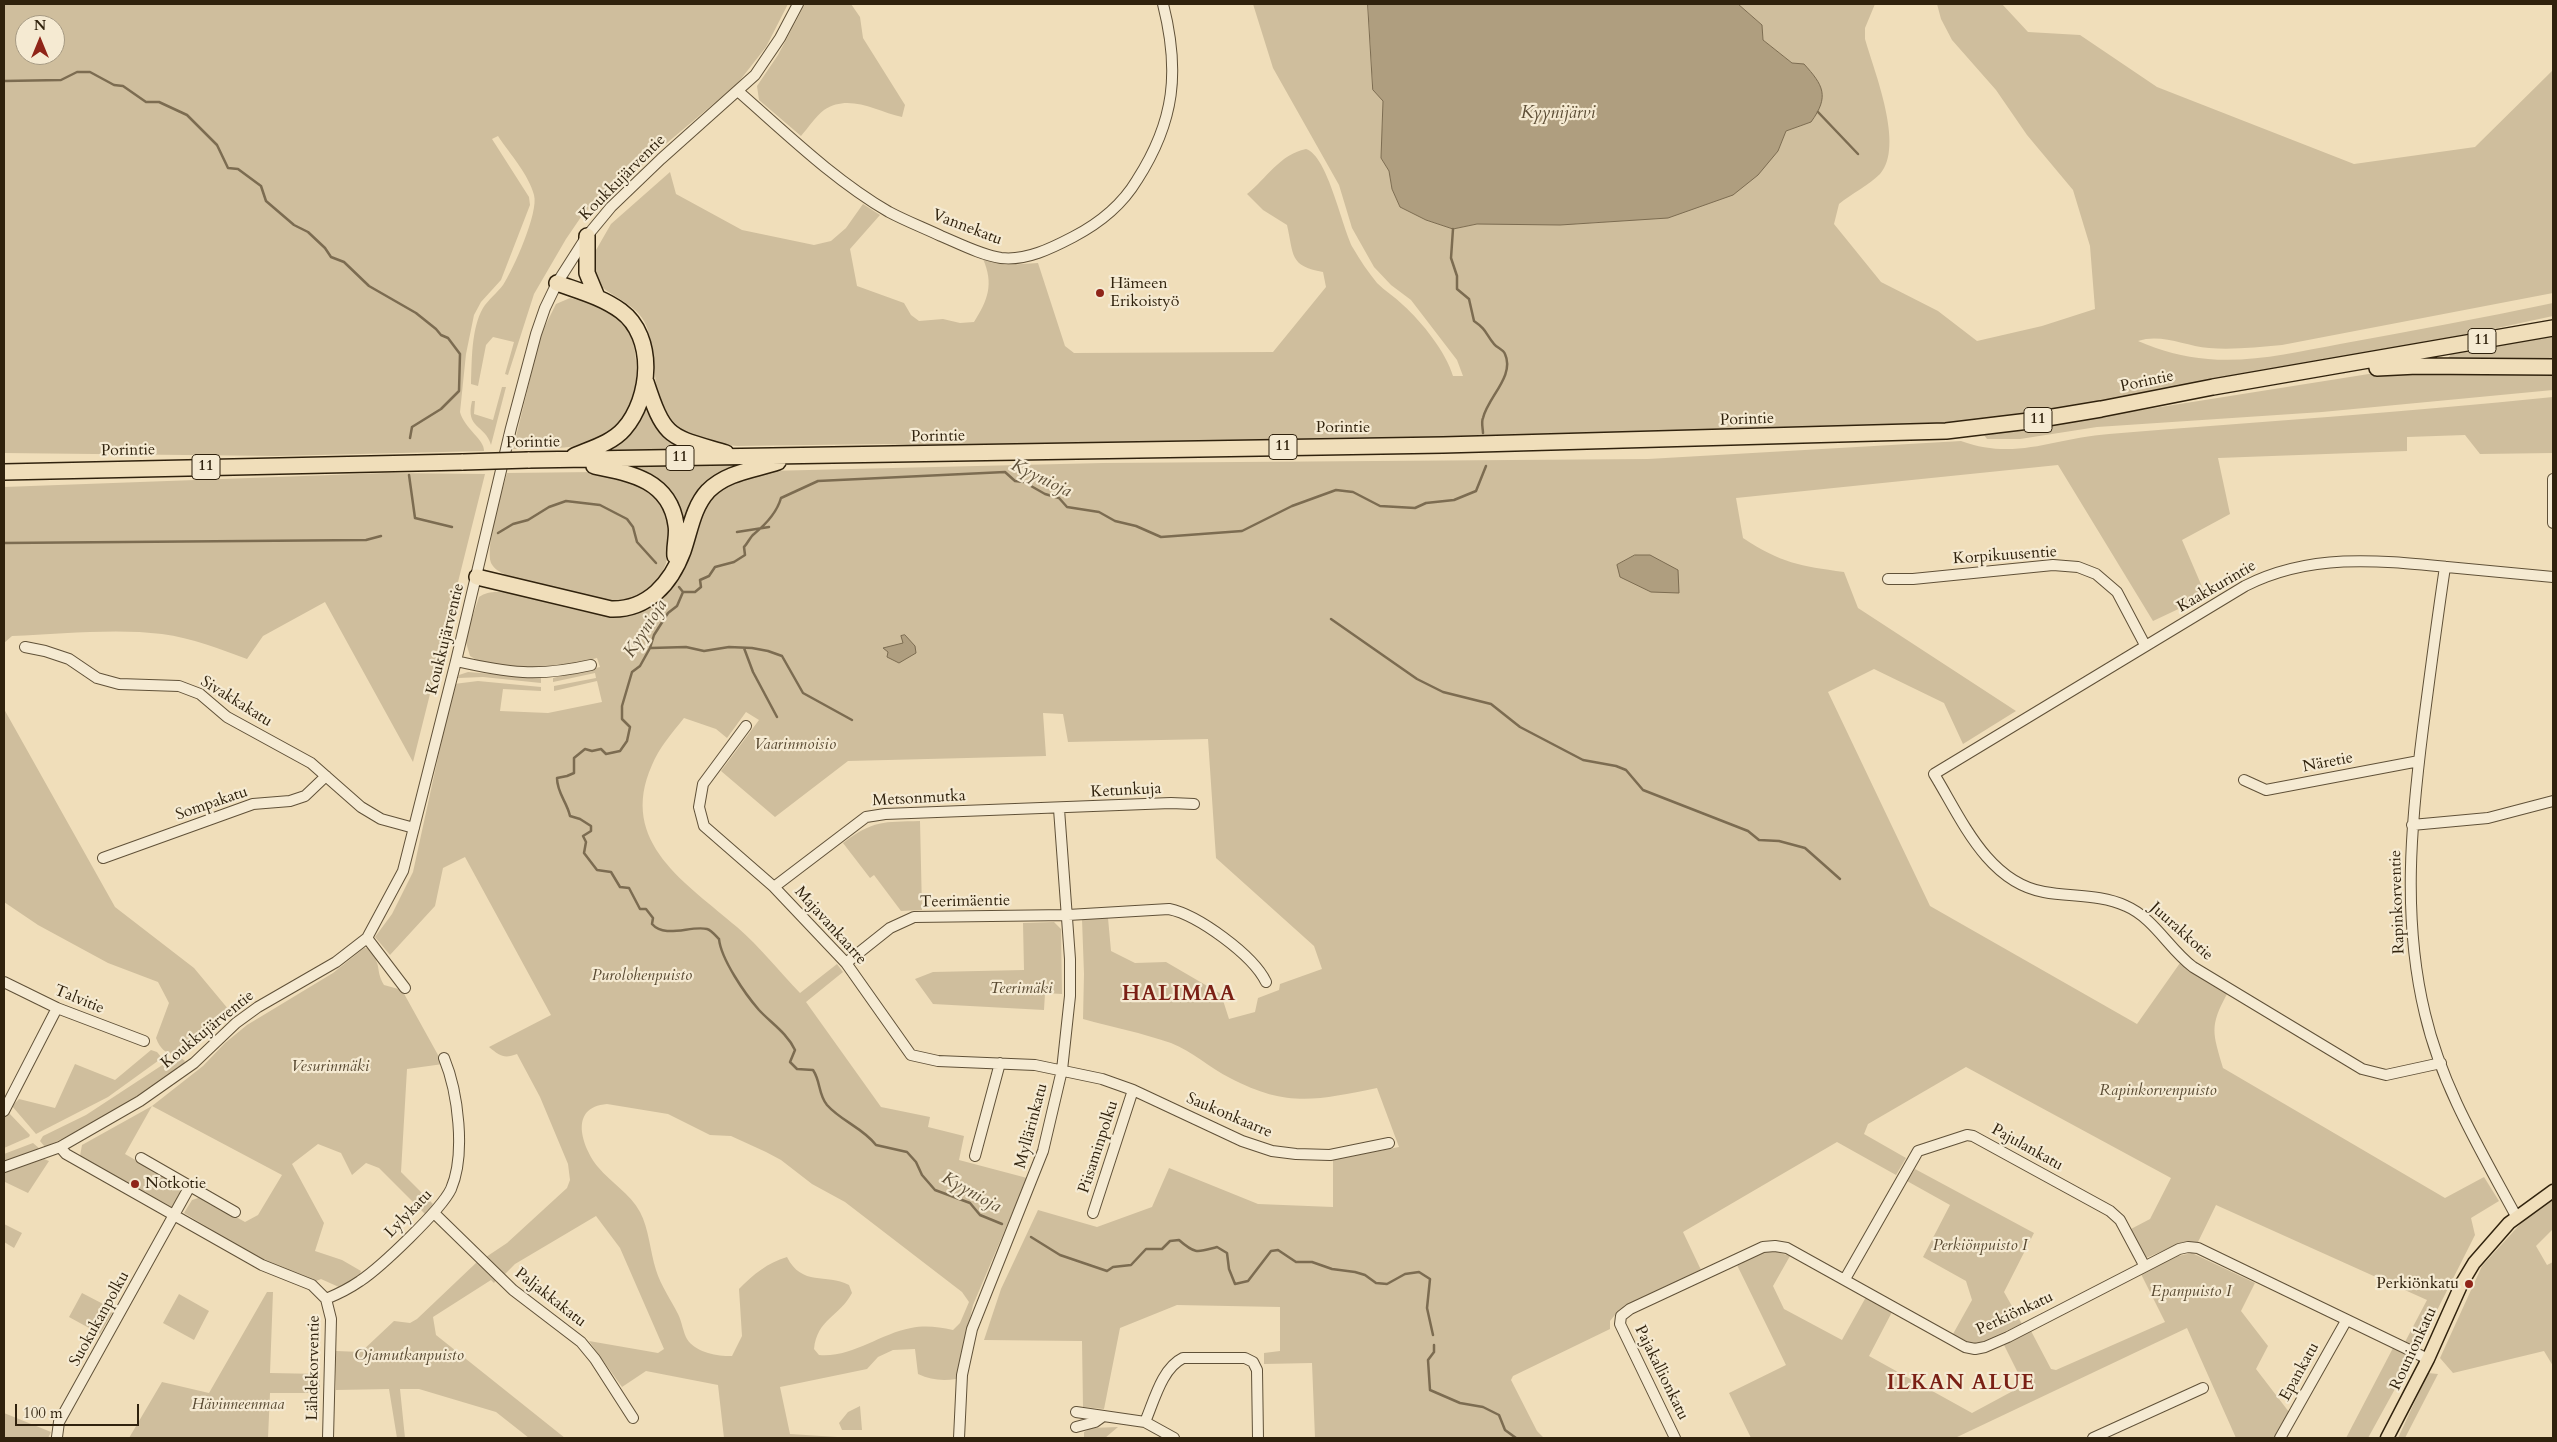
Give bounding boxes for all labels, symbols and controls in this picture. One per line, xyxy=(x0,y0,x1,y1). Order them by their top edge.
north arrow xyxy=(15,15,65,65)
text: N xyxy=(34,16,46,35)
water label: Kyynijärvi xyxy=(1521,103,1595,125)
street label: Koukkujärventie xyxy=(576,131,670,225)
street label: Vannekatu xyxy=(929,206,1005,250)
place label: Hämeen Erikoistyö xyxy=(1110,274,1179,312)
marker: Hämeen Erikoistyö xyxy=(1094,287,1106,299)
road number: 11 xyxy=(2468,328,2496,354)
street label: Porintie xyxy=(2118,367,2176,397)
road number: 11 xyxy=(2024,408,2052,432)
street label: Porintie xyxy=(1720,409,1774,431)
street label: Porintie xyxy=(1316,418,1370,438)
street label: Porintie xyxy=(911,427,965,447)
street label: Porintie xyxy=(506,433,560,453)
road number: 11 xyxy=(1269,434,1297,460)
street label: Porintie xyxy=(101,441,155,461)
road number: 11 xyxy=(666,446,694,470)
road number: 11 xyxy=(192,454,220,480)
water label: Kyynioja xyxy=(1007,455,1075,503)
street label: Korpikuusentie xyxy=(1952,543,2058,569)
street label: Kaakkurintie xyxy=(2174,557,2260,617)
street label: Koukkujärventie xyxy=(423,581,469,697)
water label: Kyynioja xyxy=(619,596,673,662)
street label: Sivakkakatu xyxy=(197,672,275,732)
park label: Vaarinmoisio xyxy=(754,735,836,755)
street label: Näretie xyxy=(2301,749,2355,777)
street label: Ketunkuja xyxy=(1090,780,1162,802)
street label: Sompakatu xyxy=(173,783,251,825)
street label: Metsonmutka xyxy=(872,787,966,811)
street label: Rapinkorventie xyxy=(2387,849,2409,955)
street label: Majavankaarre xyxy=(790,883,870,969)
street label: Teerimäentie xyxy=(920,892,1010,912)
street label: Juurakkotie xyxy=(2145,899,2217,965)
park label: Purolohenpuisto xyxy=(592,966,692,986)
park label: Teerimäki xyxy=(990,979,1052,999)
street label: Talvitie xyxy=(51,981,107,1019)
district label: HALIMAA xyxy=(1121,982,1237,1008)
street label: Koukkujärventie xyxy=(158,987,258,1073)
park label: Vesurinmäki xyxy=(291,1057,369,1077)
street label: Myllärinkatu xyxy=(1011,1081,1053,1171)
park label: Rapinkorvenpuisto xyxy=(2099,1081,2217,1101)
street label: Saukonkaarre xyxy=(1183,1089,1275,1143)
street label: Piisaminpolku xyxy=(1075,1098,1123,1196)
street label: Pajulankatu xyxy=(1988,1120,2066,1176)
water label: Kyynioja xyxy=(937,1168,1005,1218)
place label: Notkotie xyxy=(145,1174,206,1194)
marker: Notkotie xyxy=(129,1178,141,1190)
street label: Lylykatu xyxy=(381,1186,437,1242)
park label: Perkiönpuisto I xyxy=(1933,1236,2027,1256)
street label: Paljakkakatu xyxy=(511,1264,589,1332)
street label: Suokukanpolku xyxy=(66,1268,134,1370)
place label: Perkiönkatu xyxy=(2376,1274,2459,1294)
marker: Perkiönkatu xyxy=(2463,1278,2475,1290)
park label: Epanpuisto I xyxy=(2151,1282,2231,1302)
street label: Perkiönkatu xyxy=(1973,1288,2057,1340)
street label: Rounionkatu xyxy=(2386,1305,2442,1393)
street label: Lähdekorventie xyxy=(303,1315,325,1421)
street label: Pajakallionkatu xyxy=(1630,1323,1692,1423)
street label: Epankatu xyxy=(2276,1339,2324,1405)
park label: Ojamutkanpuisto xyxy=(354,1346,464,1366)
district label: ILKAN ALUE xyxy=(1886,1371,2036,1397)
scale bar xyxy=(18,1394,141,1426)
park label: Hävinneenmaa xyxy=(192,1395,284,1415)
text: 100 m xyxy=(23,1403,63,1423)

